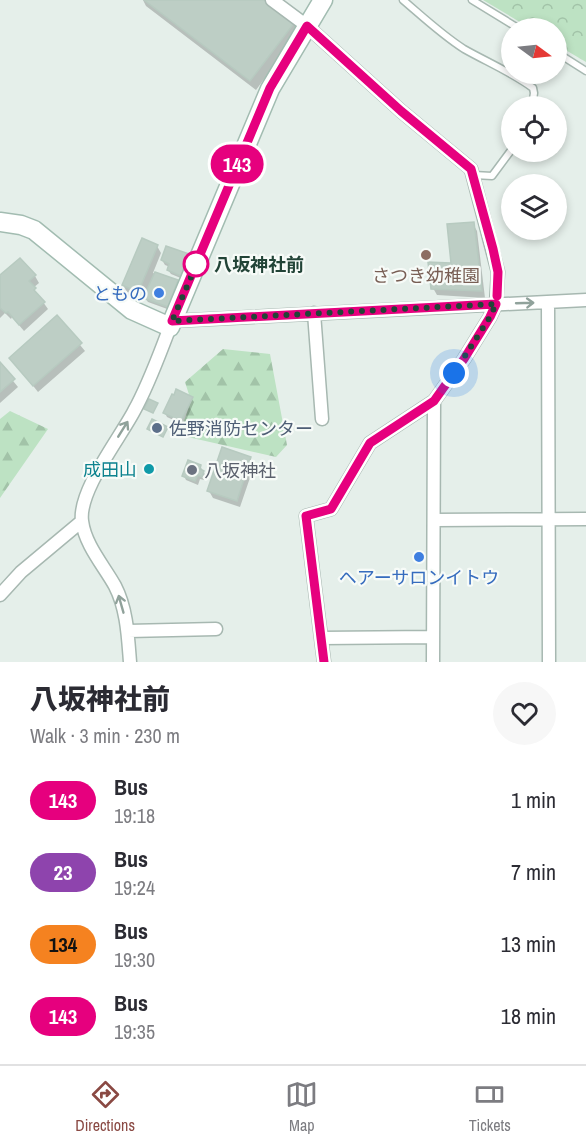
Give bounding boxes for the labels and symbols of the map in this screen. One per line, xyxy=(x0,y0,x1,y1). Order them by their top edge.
north arrow xyxy=(501,18,567,84)
line badge: 143 xyxy=(202,144,272,184)
marker: さつき幼稚園 xyxy=(419,248,433,262)
marker: 八坂神社前 xyxy=(183,251,209,277)
place label: 八坂神社前 xyxy=(214,252,304,277)
place label: さつき幼稚園 xyxy=(372,263,480,288)
place label: ともの xyxy=(93,281,147,306)
marker: ともの xyxy=(152,286,166,300)
one-way arrow xyxy=(514,297,534,308)
your location xyxy=(439,358,469,388)
place label: 佐野消防センター xyxy=(169,416,313,441)
one-way arrow xyxy=(118,421,130,438)
marker: 佐野消防センター xyxy=(150,421,164,435)
place label: 成田山 xyxy=(83,457,137,482)
place label: 八坂神社 xyxy=(204,458,276,483)
marker: 成田山 xyxy=(142,462,156,476)
marker: 八坂神社 xyxy=(185,463,199,477)
marker: ヘアーサロンイトウ xyxy=(412,550,426,564)
place label: ヘアーサロンイトウ xyxy=(339,565,499,590)
one-way arrow xyxy=(115,595,126,614)

